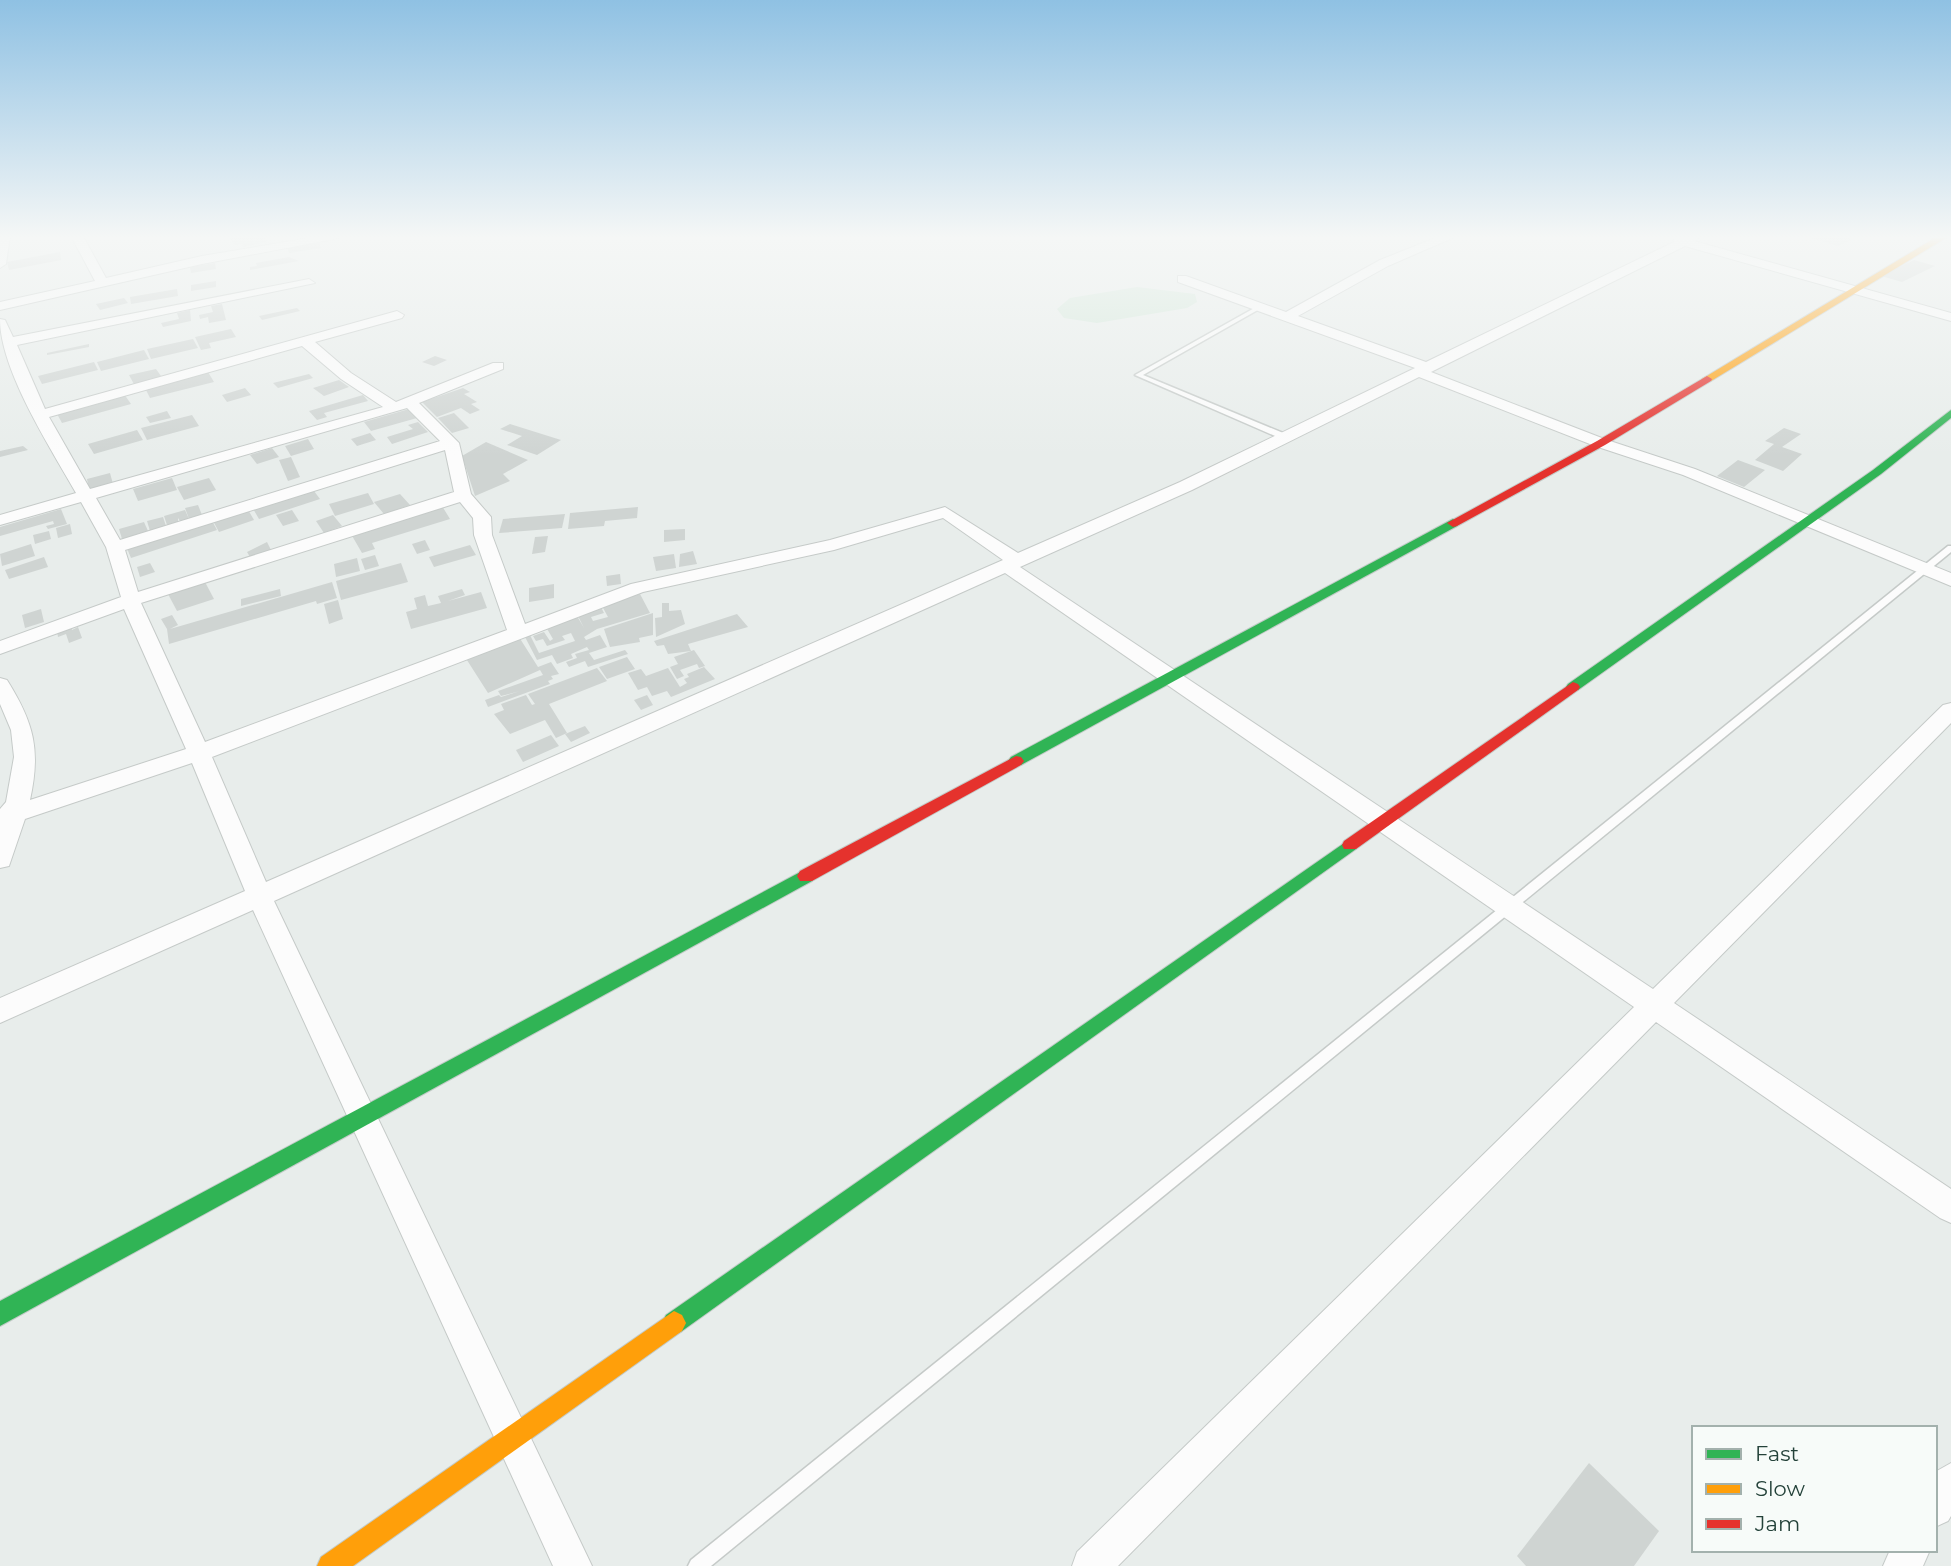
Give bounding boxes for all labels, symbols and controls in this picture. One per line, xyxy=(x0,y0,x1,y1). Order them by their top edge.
legend xyxy=(1692,1426,1937,1552)
text: Fast xyxy=(1755,1441,1799,1466)
text: Slow xyxy=(1755,1476,1805,1501)
text: Jam xyxy=(1754,1511,1800,1536)

